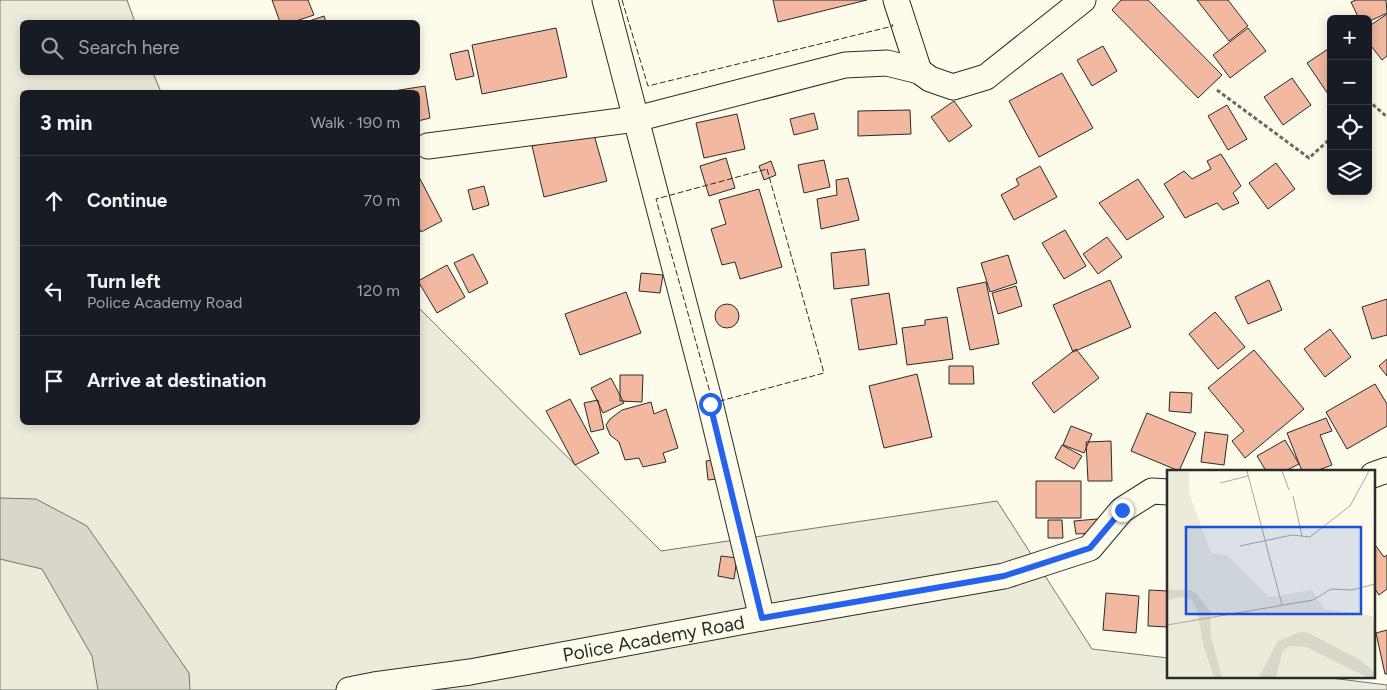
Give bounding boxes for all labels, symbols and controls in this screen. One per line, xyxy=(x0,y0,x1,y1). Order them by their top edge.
map controls xyxy=(1327,15,1372,195)
button: + xyxy=(1327,15,1372,60)
search box xyxy=(20,20,420,75)
icon: search xyxy=(38,34,66,62)
text: Search here xyxy=(78,36,180,59)
button: − xyxy=(1327,60,1372,105)
button: locate xyxy=(1327,105,1372,150)
text: 3 min xyxy=(40,110,92,135)
text: Walk · 190 m xyxy=(310,113,400,132)
button: layers xyxy=(1327,150,1372,195)
icon: ahead xyxy=(40,187,68,215)
text: Continue xyxy=(87,189,167,212)
text: 70 m xyxy=(364,191,400,210)
text: Turn left xyxy=(87,270,161,293)
icon: left xyxy=(40,277,68,305)
text: 120 m xyxy=(357,281,400,300)
text: Police Academy Road xyxy=(87,293,242,312)
icon: arrive xyxy=(40,367,68,395)
text: Arrive at destination xyxy=(87,369,266,392)
route start xyxy=(699,393,722,416)
inset map xyxy=(1167,470,1374,678)
route end xyxy=(1111,499,1134,522)
street label: Police Academy Road xyxy=(561,610,746,667)

